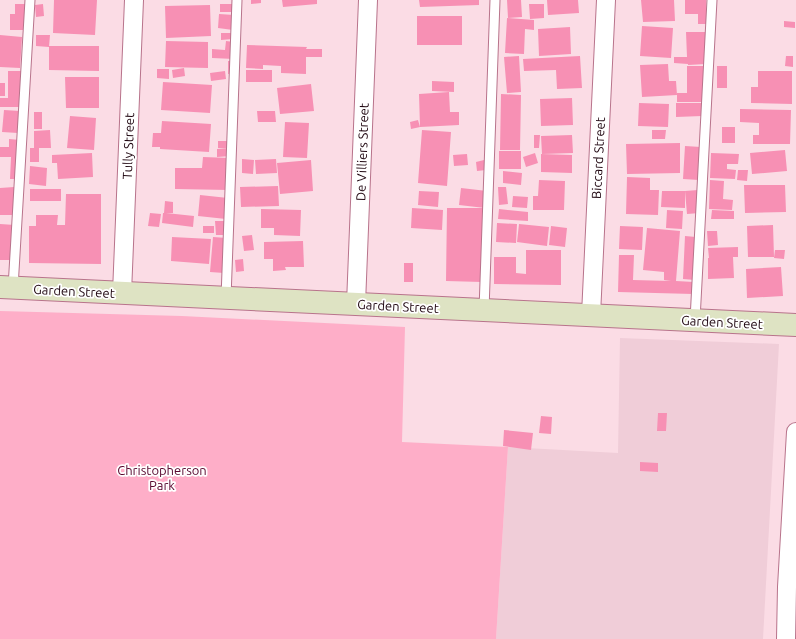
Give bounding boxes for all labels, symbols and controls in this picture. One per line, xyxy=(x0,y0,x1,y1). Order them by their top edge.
street label: De Villiers Street xyxy=(353,103,371,201)
street label: Tully Street xyxy=(120,112,136,180)
street label: Biccard Street xyxy=(589,117,607,199)
street label: Garden Street xyxy=(33,282,115,300)
street label: Garden Street xyxy=(357,297,439,315)
street label: Garden Street xyxy=(681,313,763,331)
park label: Christopherson Park xyxy=(117,463,207,492)

